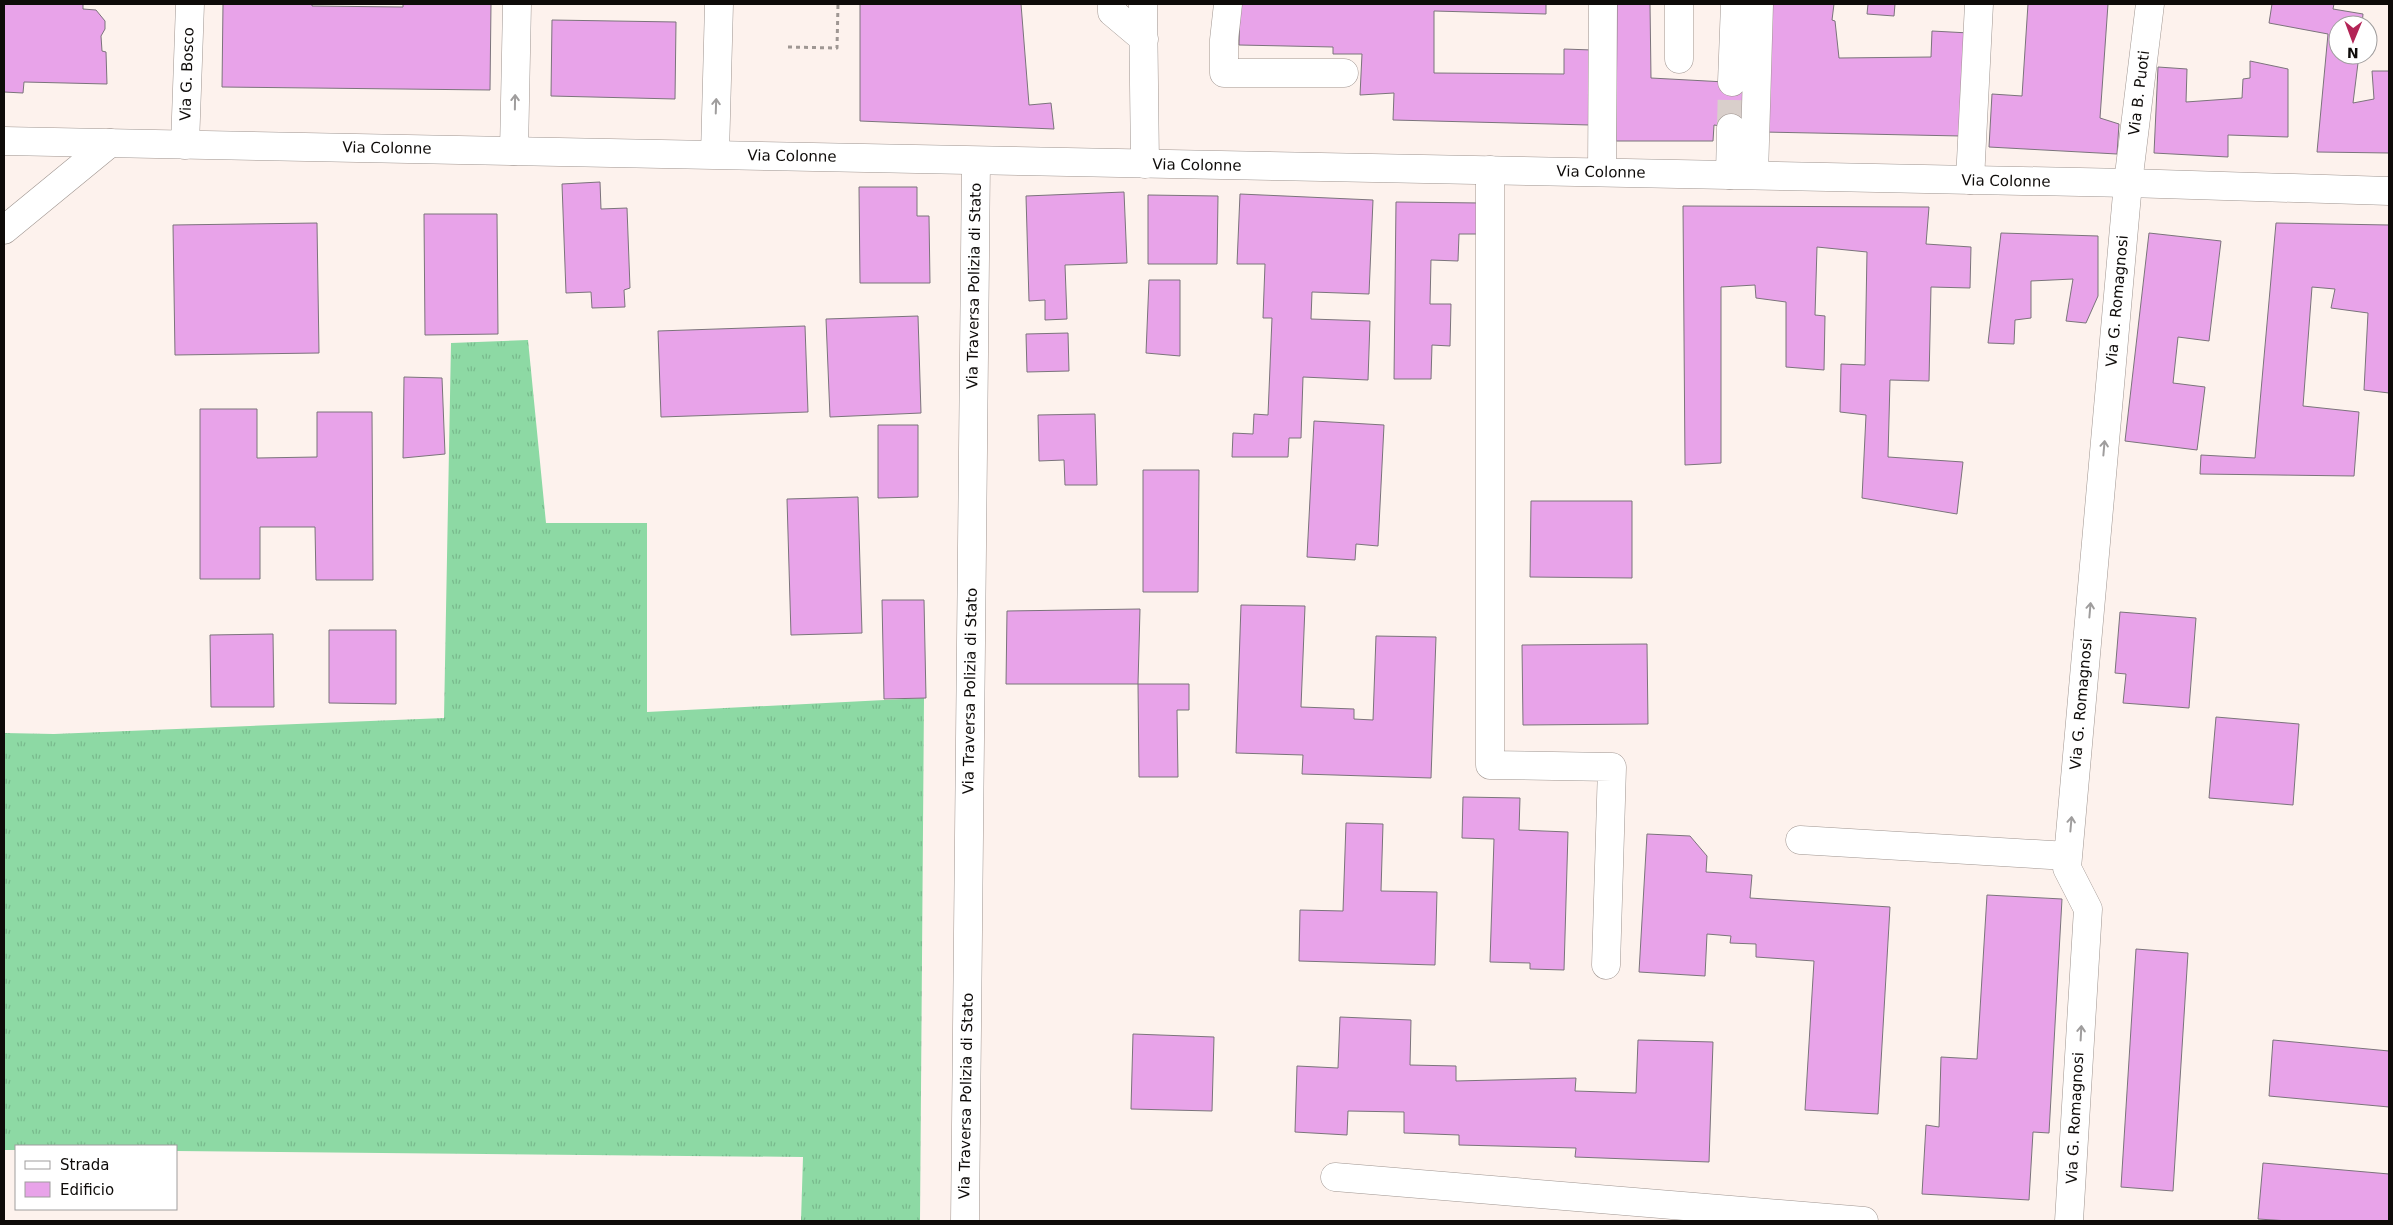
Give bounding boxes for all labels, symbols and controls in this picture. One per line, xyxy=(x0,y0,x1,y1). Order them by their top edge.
north arrow xyxy=(2328,15,2378,65)
street label: Via G. Bosco xyxy=(176,27,198,121)
text: N xyxy=(2347,45,2359,61)
street label: Via B. Puoti xyxy=(2125,50,2153,136)
one-way arrow xyxy=(510,94,520,110)
one-way arrow xyxy=(712,98,721,114)
street label: Via Colonne xyxy=(342,138,432,158)
street label: Via Colonne xyxy=(747,146,837,166)
street label: Via Colonne xyxy=(1152,155,1242,175)
street label: Via Colonne xyxy=(1556,162,1646,182)
street label: Via Colonne xyxy=(1961,171,2051,191)
street label: Via Traversa Polizia di Stato xyxy=(963,183,985,389)
street label: Via G. Romagnosi xyxy=(2102,234,2132,368)
one-way arrow xyxy=(2099,440,2109,456)
street label: Via Traversa Polizia di Stato xyxy=(959,588,981,794)
one-way arrow xyxy=(2085,602,2095,618)
street label: Via G. Romagnosi xyxy=(2066,637,2096,771)
one-way arrow xyxy=(2066,816,2075,832)
street label: Via Traversa Polizia di Stato xyxy=(955,993,977,1199)
one-way arrow xyxy=(2076,1025,2085,1041)
street label: Via G. Romagnosi xyxy=(2063,1052,2087,1184)
legend xyxy=(15,1145,178,1210)
text: Strada xyxy=(60,1156,109,1174)
text: Edificio xyxy=(60,1181,114,1199)

